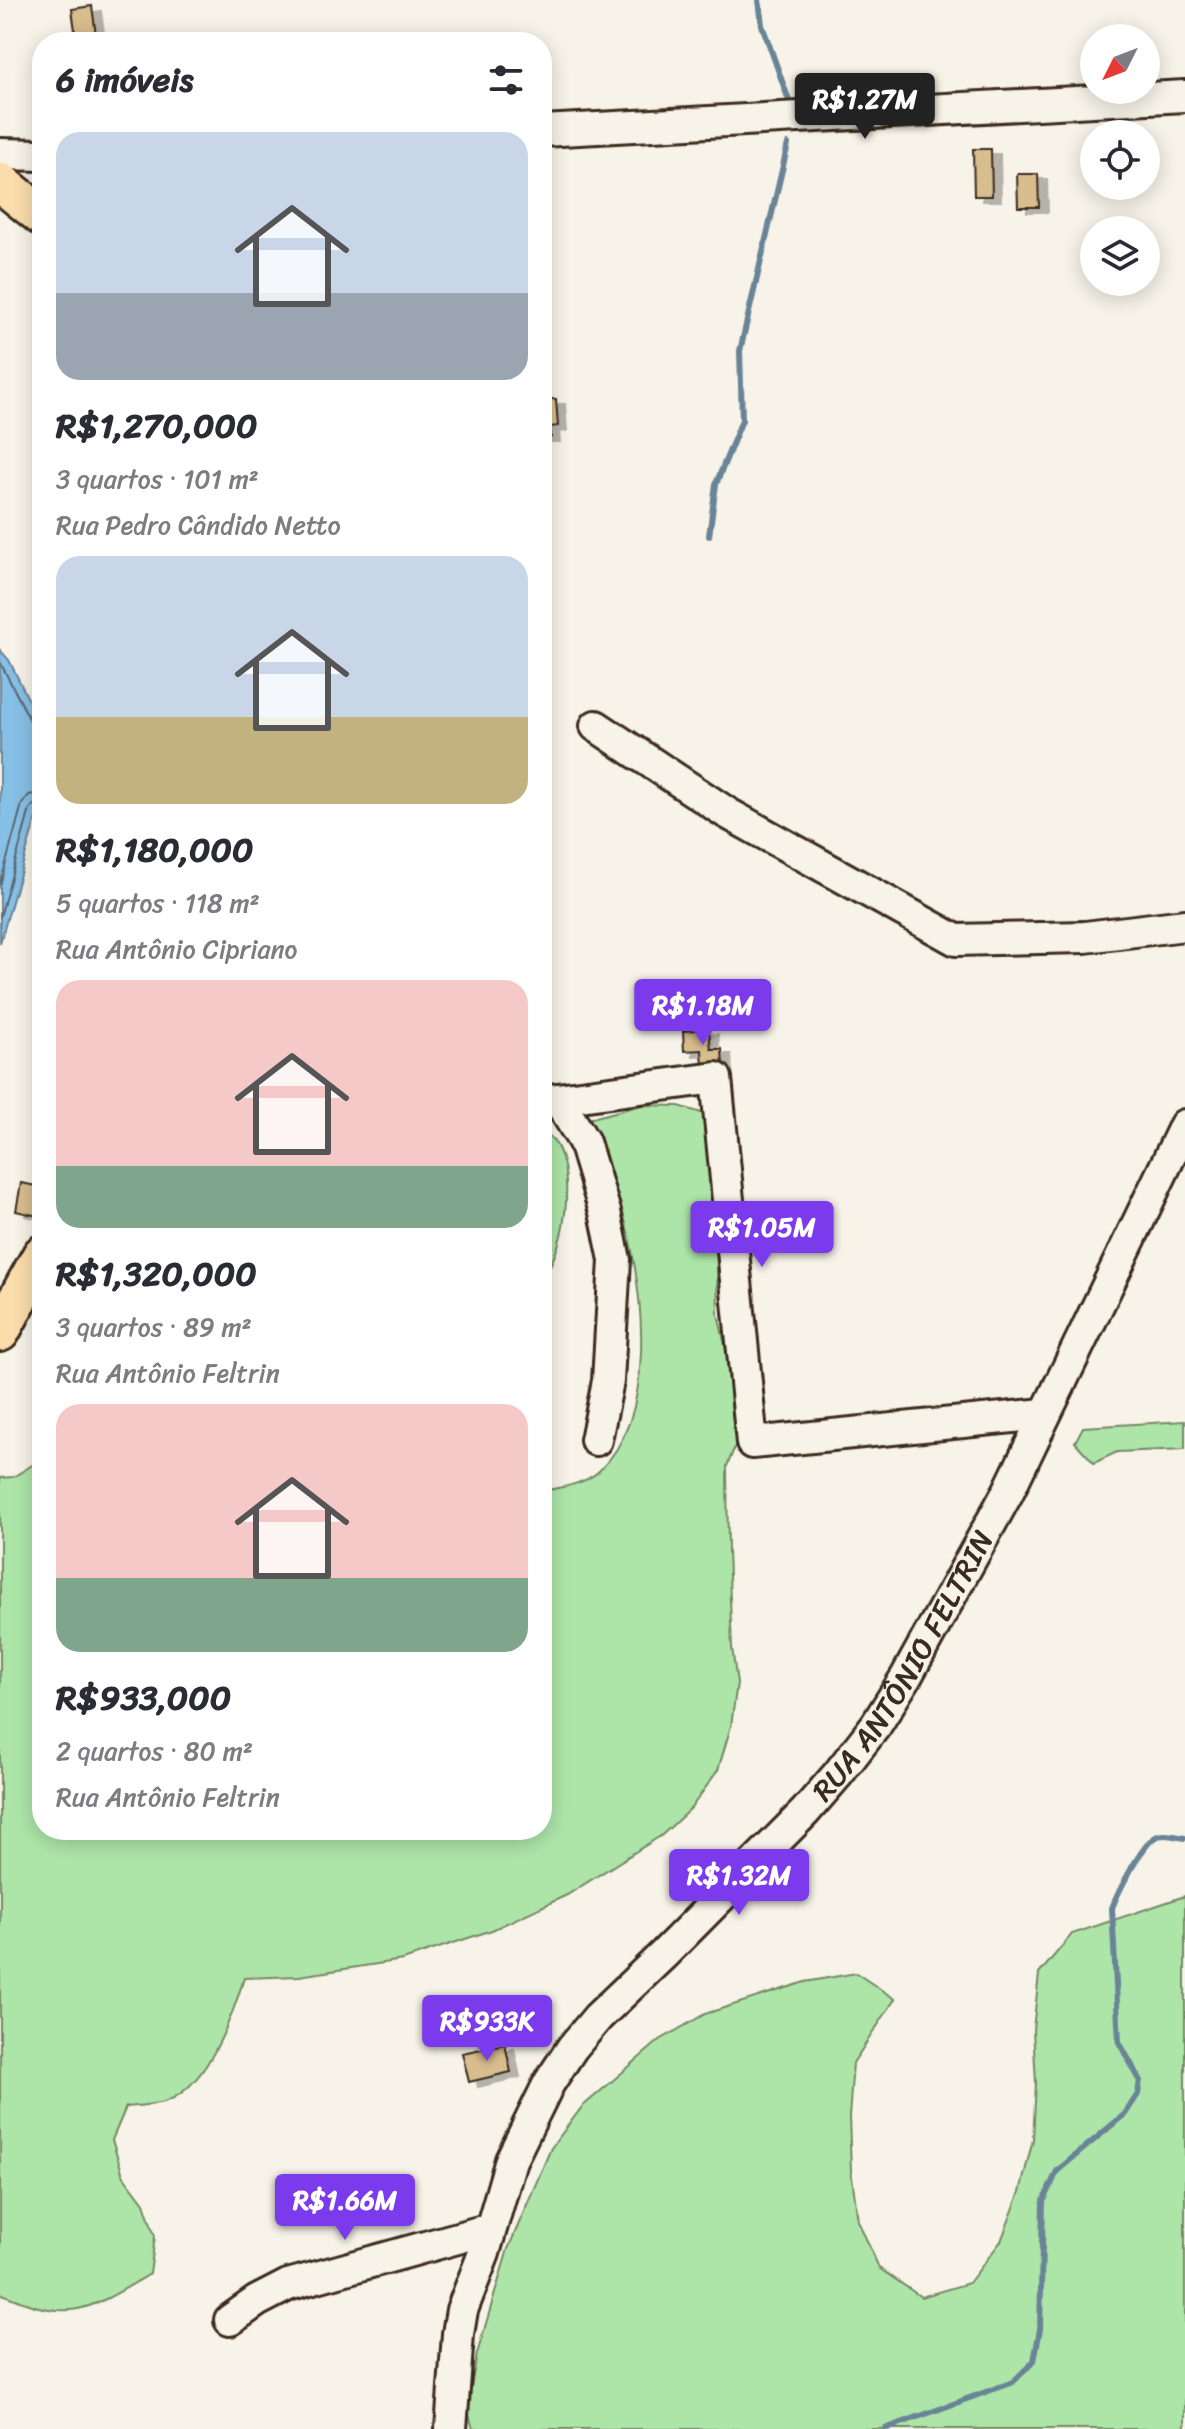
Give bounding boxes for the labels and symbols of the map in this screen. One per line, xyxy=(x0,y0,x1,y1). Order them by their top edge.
north arrow xyxy=(1080,24,1160,104)
pin: R$1.27M xyxy=(791,73,939,141)
pin: R$1.18M xyxy=(629,979,777,1047)
pin: R$1.05M xyxy=(688,1201,836,1269)
street label: RUA ANTÔNIO FELTRIN xyxy=(798,1520,1009,1815)
pin: R$1.32M xyxy=(665,1849,813,1917)
pin: R$933K xyxy=(422,1995,552,2063)
pin: R$1.66M xyxy=(271,2174,419,2242)

